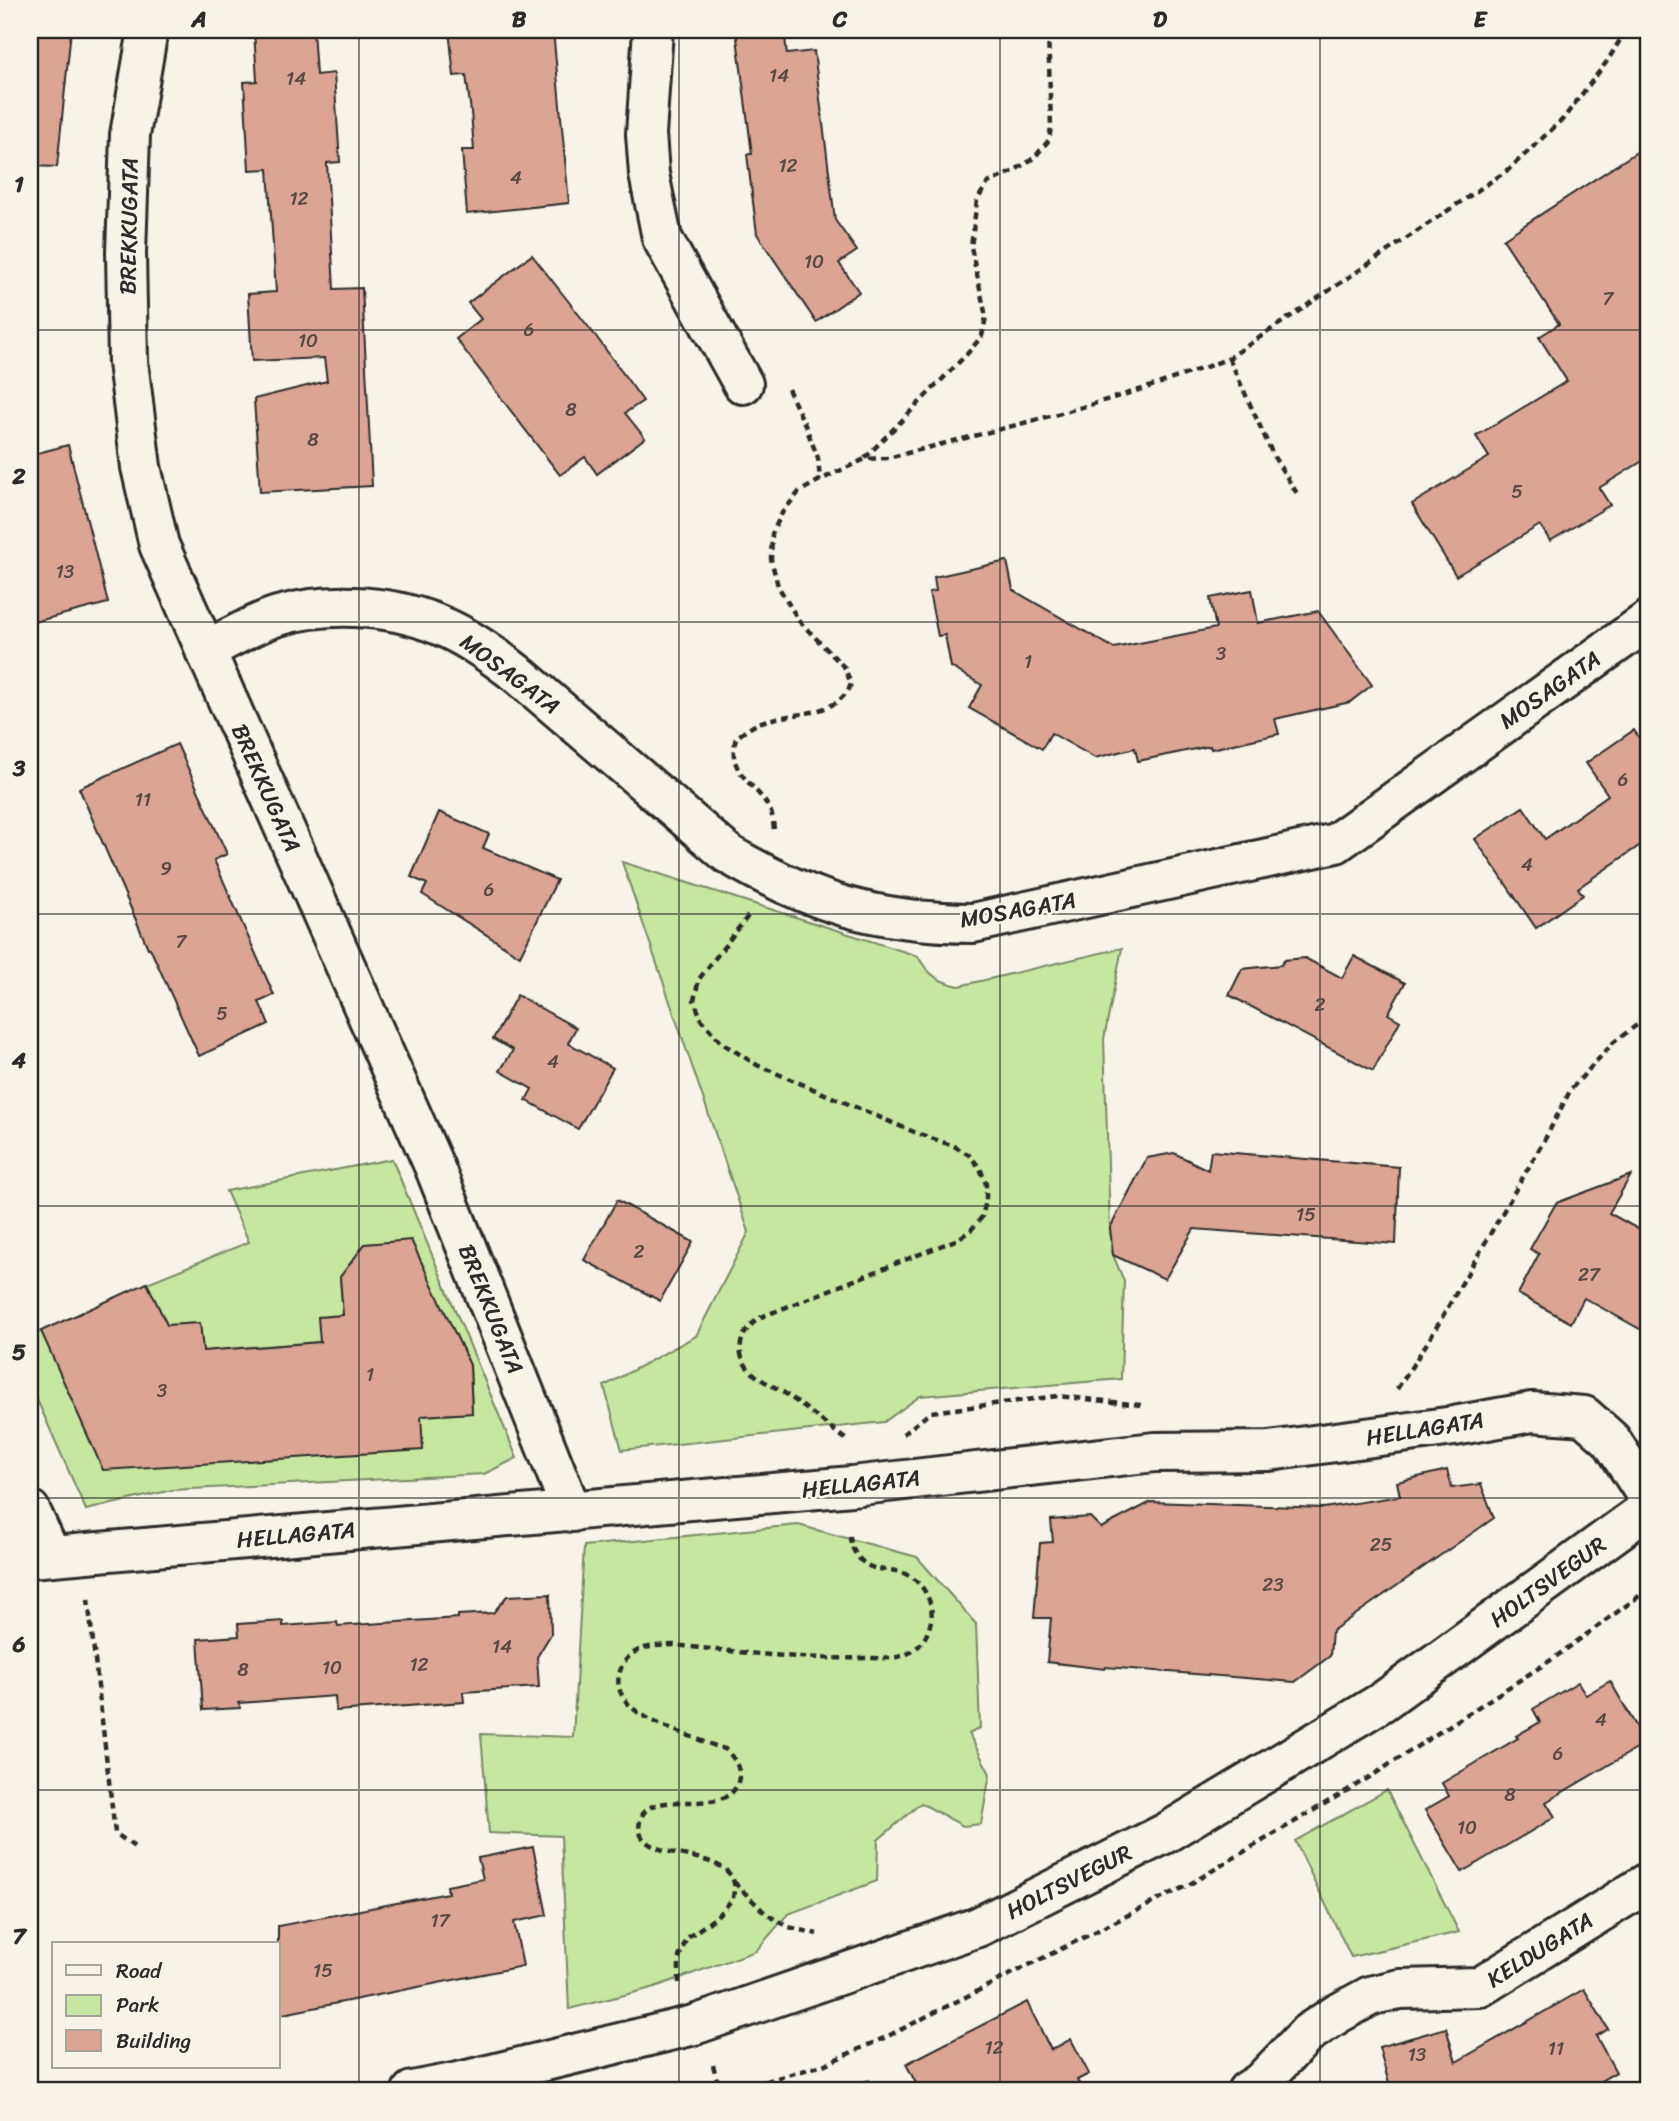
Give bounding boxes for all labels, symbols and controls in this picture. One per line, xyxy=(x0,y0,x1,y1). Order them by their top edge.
text: A xyxy=(190,0,207,40)
text: B xyxy=(512,0,527,40)
text: C xyxy=(832,0,848,40)
text: D xyxy=(1153,0,1168,40)
text: E xyxy=(1474,0,1489,40)
house number: 14 xyxy=(769,59,789,92)
house number: 14 xyxy=(286,62,306,95)
house number: 12 xyxy=(778,149,798,182)
street label: BREKKUGATA xyxy=(107,157,151,295)
house number: 4 xyxy=(510,161,522,194)
text: 1 xyxy=(14,164,24,205)
house number: 12 xyxy=(289,182,309,215)
house number: 10 xyxy=(804,245,824,278)
house number: 7 xyxy=(1603,282,1615,315)
house number: 6 xyxy=(524,313,534,346)
house number: 10 xyxy=(298,324,318,357)
house number: 8 xyxy=(565,393,577,426)
house number: 8 xyxy=(307,423,319,456)
text: 2 xyxy=(11,456,26,497)
house number: 5 xyxy=(1511,475,1523,508)
house number: 13 xyxy=(56,555,75,588)
street label: MOSAGATA xyxy=(451,622,569,726)
house number: 3 xyxy=(1216,637,1227,670)
street label: MOSAGATA xyxy=(1490,640,1610,740)
house number: 1 xyxy=(1024,645,1032,678)
street label: BREKKUGATA xyxy=(219,717,313,859)
text: 3 xyxy=(12,748,26,789)
house number: 6 xyxy=(1618,763,1628,796)
house number: 11 xyxy=(135,783,151,816)
house number: 4 xyxy=(1521,848,1533,881)
house number: 9 xyxy=(160,852,172,885)
house number: 6 xyxy=(484,873,494,906)
street label: MOSAGATA xyxy=(957,880,1079,940)
house number: 7 xyxy=(176,925,188,958)
house number: 2 xyxy=(1315,988,1326,1021)
house number: 5 xyxy=(216,997,228,1030)
text: 4 xyxy=(11,1040,27,1081)
house number: 4 xyxy=(547,1045,559,1078)
house number: 15 xyxy=(1296,1198,1316,1231)
house number: 2 xyxy=(634,1235,645,1268)
street label: BREKKUGATA xyxy=(446,1238,536,1380)
house number: 27 xyxy=(1578,1258,1601,1291)
text: 5 xyxy=(12,1332,26,1373)
house number: 1 xyxy=(366,1358,374,1391)
house number: 3 xyxy=(157,1374,168,1407)
street label: HELLAGATA xyxy=(1363,1399,1487,1459)
street label: HELLAGATA xyxy=(800,1457,922,1511)
street label: HELLAGATA xyxy=(235,1509,357,1561)
street label: HOLTSVEGUR xyxy=(1481,1525,1615,1639)
house number: 25 xyxy=(1370,1528,1393,1561)
house number: 23 xyxy=(1262,1568,1284,1601)
text: 6 xyxy=(11,1624,26,1665)
house number: 14 xyxy=(492,1630,512,1663)
house number: 12 xyxy=(409,1648,429,1681)
house number: 10 xyxy=(322,1651,342,1684)
house number: 8 xyxy=(237,1653,249,1686)
house number: 4 xyxy=(1595,1703,1607,1736)
house number: 6 xyxy=(1553,1737,1563,1770)
house number: 8 xyxy=(1504,1778,1516,1811)
house number: 10 xyxy=(1457,1811,1477,1844)
street label: HOLTSVEGUR xyxy=(999,1833,1139,1931)
street label: KELDUGATA xyxy=(1478,1901,1602,1999)
house number: 17 xyxy=(430,1904,451,1937)
text: 7 xyxy=(12,1916,27,1957)
legend xyxy=(52,1942,280,2068)
text: Road xyxy=(116,1952,163,1990)
house number: 15 xyxy=(313,1954,333,1987)
text: Park xyxy=(116,1986,159,2024)
text: Building xyxy=(116,2022,192,2060)
house number: 12 xyxy=(984,2031,1004,2064)
house number: 11 xyxy=(1548,2032,1564,2065)
house number: 13 xyxy=(1408,2038,1427,2071)

